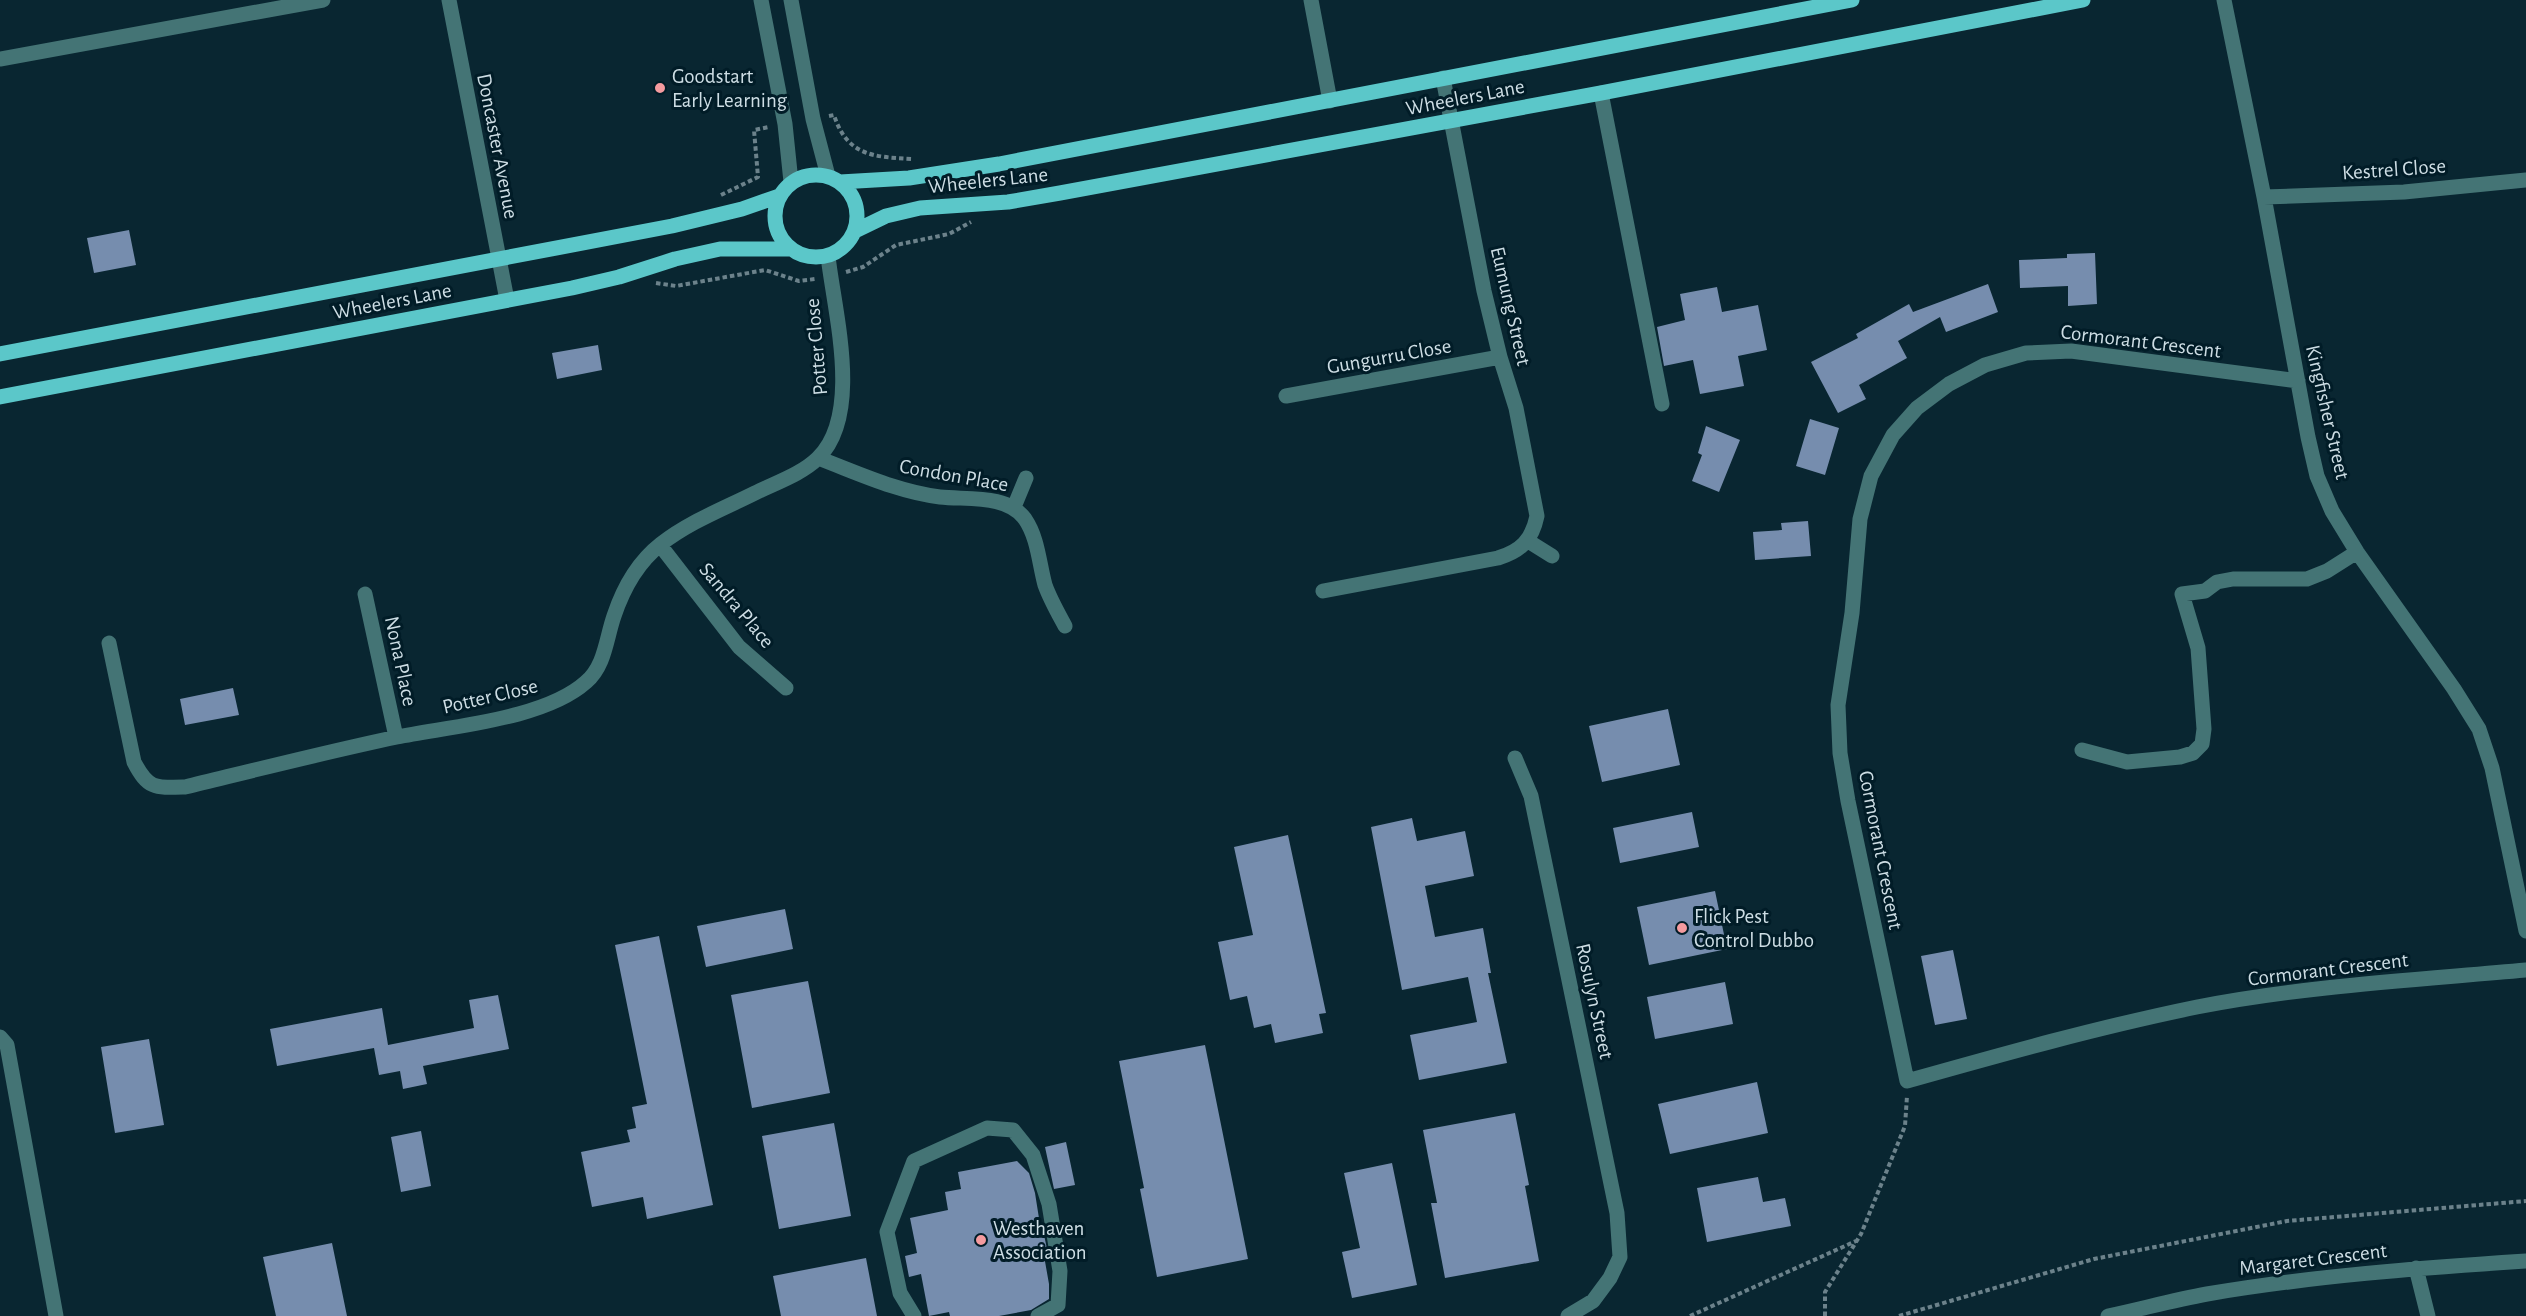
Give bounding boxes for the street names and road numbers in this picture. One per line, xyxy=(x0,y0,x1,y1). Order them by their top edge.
street label: Doncaster Avenue xyxy=(473,72,522,220)
street label: Wheelers Lane xyxy=(1404,76,1526,119)
street label: Kestrel Close xyxy=(2341,155,2447,184)
street label: Wheelers Lane xyxy=(927,164,1049,197)
street label: Eumung Street xyxy=(1487,245,1534,368)
street label: Wheelers Lane xyxy=(331,280,453,323)
street label: Potter Close xyxy=(802,298,831,396)
street label: Cormorant Crescent xyxy=(2060,321,2223,362)
street label: Gungurru Close xyxy=(1325,335,1453,378)
street label: Kingfisher Street xyxy=(2302,343,2353,482)
street label: Condon Place xyxy=(898,456,1010,495)
street label: Sandra Place xyxy=(695,559,778,652)
street label: Nona Place xyxy=(381,614,420,708)
street label: Potter Close xyxy=(440,675,540,718)
street label: Cormorant Crescent xyxy=(1855,769,1906,932)
street label: Rosulyn Street xyxy=(1572,941,1617,1061)
street label: Cormorant Crescent xyxy=(2247,949,2410,990)
street label: Margaret Crescent xyxy=(2238,1240,2388,1279)

